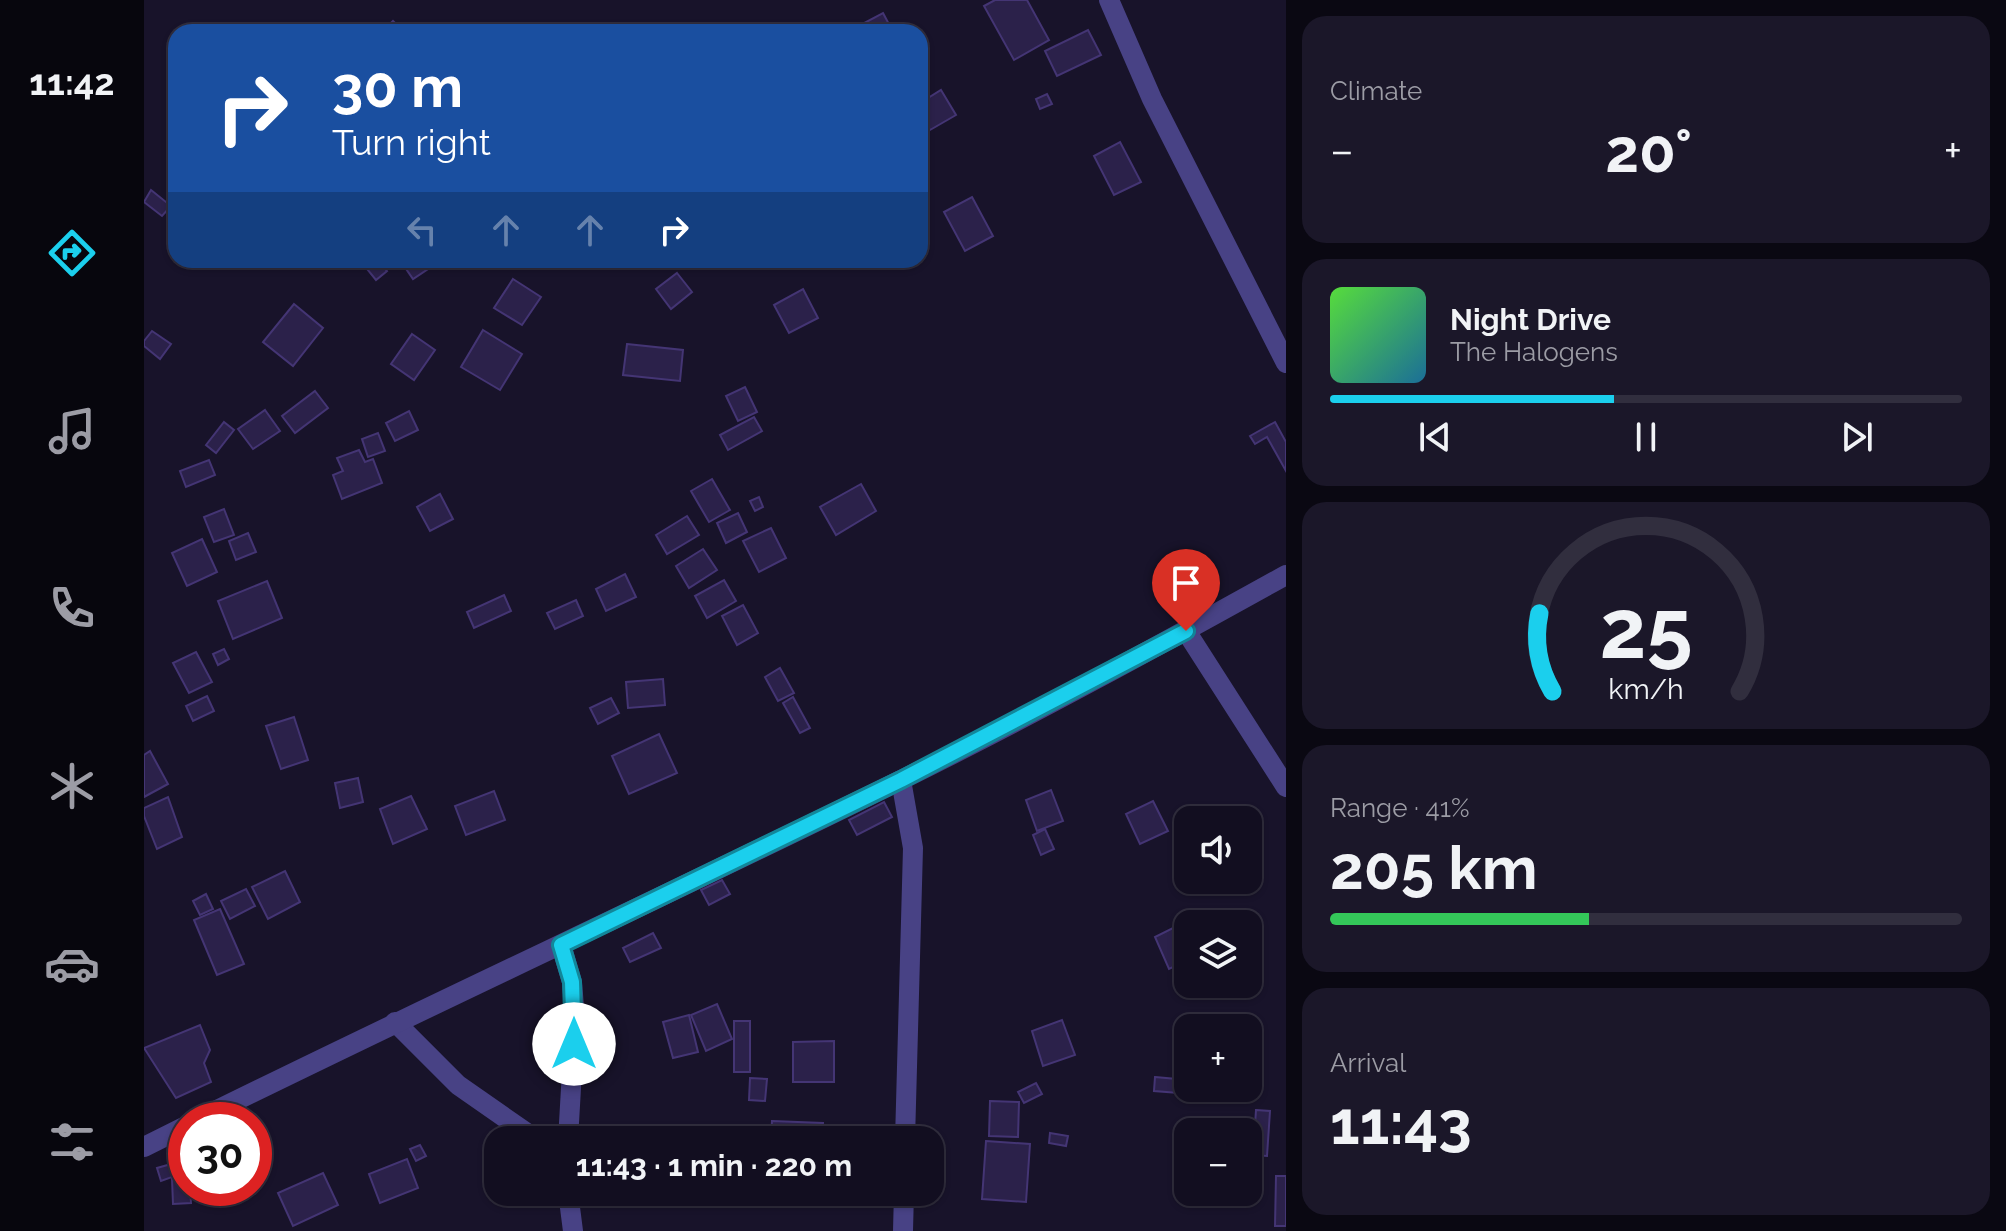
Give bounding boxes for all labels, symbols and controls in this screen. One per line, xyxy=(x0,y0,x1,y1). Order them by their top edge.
text: 30 m xyxy=(332,54,463,120)
icon: right xyxy=(200,56,304,160)
text: 11:42 xyxy=(29,61,115,103)
text: Climate xyxy=(1330,76,1422,106)
text: 20° xyxy=(1605,116,1692,186)
text: Turn right xyxy=(332,121,491,163)
text: − xyxy=(1330,125,1354,176)
text: + xyxy=(1944,125,1962,176)
icon: left xyxy=(400,208,444,252)
icon: ahead xyxy=(484,208,528,252)
icon: ahead xyxy=(568,208,612,252)
icon: right xyxy=(652,208,696,252)
icon: directions xyxy=(44,225,100,281)
text: Night Drive xyxy=(1450,302,1611,337)
text: The Halogens xyxy=(1450,337,1618,367)
icon: music xyxy=(44,403,100,459)
icon: previous xyxy=(1413,415,1457,459)
icon: pause xyxy=(1624,415,1668,459)
icon: next xyxy=(1835,415,1879,459)
pin xyxy=(1152,549,1220,631)
icon: arrive xyxy=(1164,561,1208,605)
text: 25 xyxy=(1599,579,1693,676)
icon: phone xyxy=(44,580,100,636)
text: km/h xyxy=(1608,672,1684,706)
icon: climate xyxy=(44,758,100,814)
text: Range · 41% xyxy=(1330,793,1470,823)
map controls xyxy=(1174,806,1262,1206)
button: sound xyxy=(1174,806,1262,894)
text: 205 km xyxy=(1330,833,1538,903)
button: layers xyxy=(1174,910,1262,998)
icon: car xyxy=(44,936,100,992)
position arrow xyxy=(532,1002,616,1086)
button: + xyxy=(1174,1014,1262,1102)
text: Arrival xyxy=(1330,1048,1406,1078)
text: 11:43 xyxy=(1330,1088,1472,1158)
speed limit sign: 30 xyxy=(168,1102,272,1206)
icon: filters xyxy=(44,1114,100,1170)
button: − xyxy=(1174,1118,1262,1206)
text: 11:43 · 1 min · 220 m xyxy=(576,1148,852,1183)

